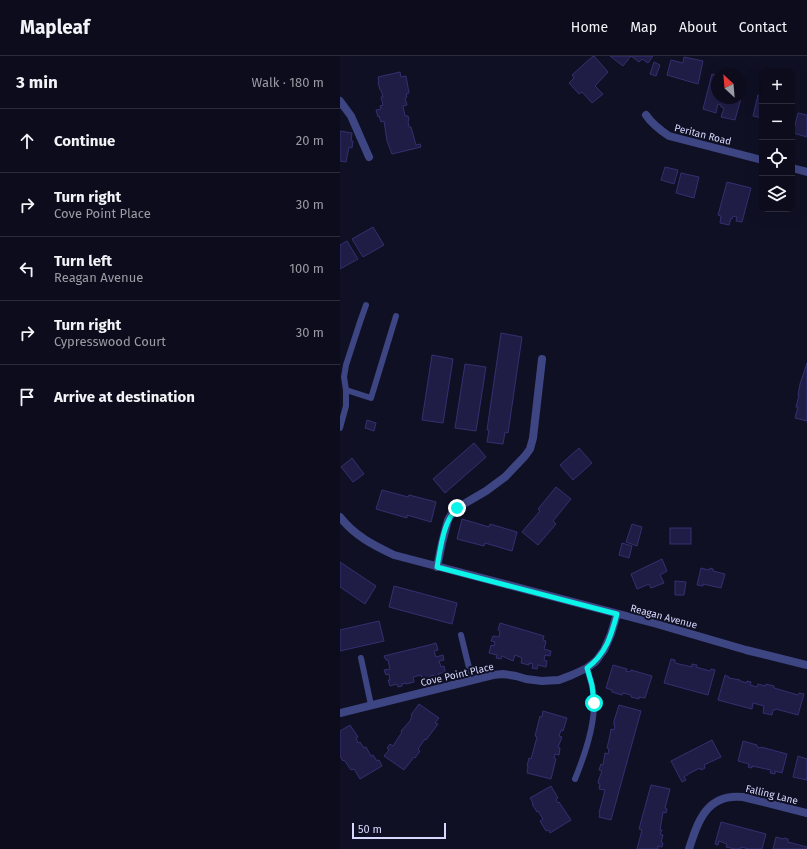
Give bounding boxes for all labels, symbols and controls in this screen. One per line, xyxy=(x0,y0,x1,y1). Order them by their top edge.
text: Mapleaf xyxy=(20,16,90,39)
text: Home xyxy=(571,19,608,36)
text: Map xyxy=(630,19,657,36)
text: About xyxy=(679,19,717,36)
text: Contact xyxy=(739,19,787,36)
north arrow xyxy=(711,68,747,104)
map controls xyxy=(759,68,795,212)
button: + xyxy=(759,68,795,104)
text: 3 min xyxy=(16,72,58,93)
text: Walk · 180 m xyxy=(252,75,324,90)
button: − xyxy=(759,104,795,140)
street label: Peritan Road xyxy=(673,122,732,148)
icon: ahead xyxy=(16,130,38,152)
text: Continue xyxy=(54,132,115,150)
text: 20 m xyxy=(296,133,324,148)
button: locate xyxy=(759,140,795,176)
button: layers xyxy=(759,176,795,212)
text: Turn right xyxy=(54,188,121,206)
icon: right xyxy=(16,194,38,216)
text: 30 m xyxy=(296,197,324,212)
text: Cove Point Place xyxy=(54,206,151,221)
text: Turn left xyxy=(54,252,112,270)
icon: left xyxy=(16,258,38,280)
text: 100 m xyxy=(289,261,324,276)
text: Reagan Avenue xyxy=(54,270,143,285)
text: Turn right xyxy=(54,316,121,334)
icon: right xyxy=(16,322,38,344)
text: 30 m xyxy=(296,325,324,340)
text: Cypresswood Court xyxy=(54,334,166,349)
icon: arrive xyxy=(16,386,38,408)
text: Arrive at destination xyxy=(54,388,195,406)
route end xyxy=(448,499,466,517)
street label: Reagan Avenue xyxy=(629,602,698,632)
street label: Cove Point Place xyxy=(420,661,495,689)
route start xyxy=(585,694,603,712)
street label: Falling Lane xyxy=(744,783,799,807)
scale bar xyxy=(352,821,446,840)
text: 50 m xyxy=(358,823,382,836)

